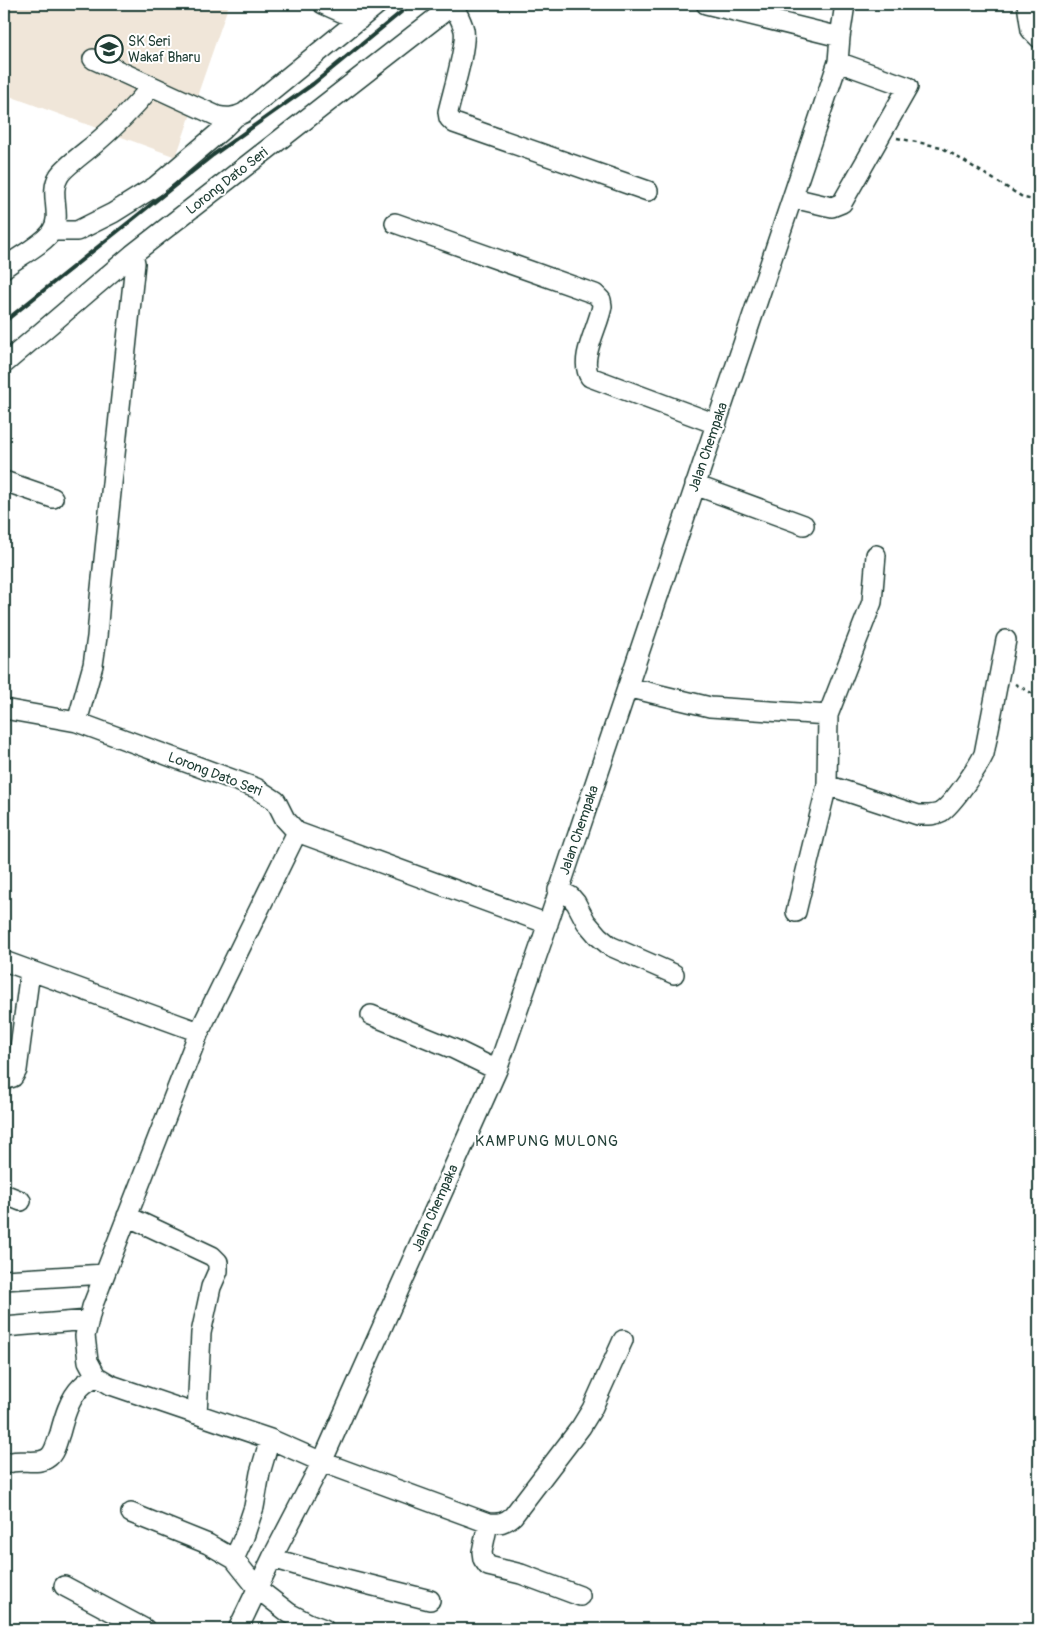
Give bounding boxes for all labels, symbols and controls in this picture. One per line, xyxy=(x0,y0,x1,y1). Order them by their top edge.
place label: SK Seri Wakaf Bharu xyxy=(128,33,201,66)
school or university icon: SK Seri Wakaf Bharu xyxy=(94,34,124,64)
street label: Lorong Dato Seri xyxy=(183,143,272,218)
street label: Jalan Chempaka xyxy=(685,400,731,494)
street label: Lorong Dato Seri xyxy=(166,748,265,800)
street label: Jalan Chempaka xyxy=(556,783,602,877)
district label: KAMPUNG MULONG xyxy=(475,1132,619,1151)
street label: Jalan Chempaka xyxy=(408,1162,462,1254)

